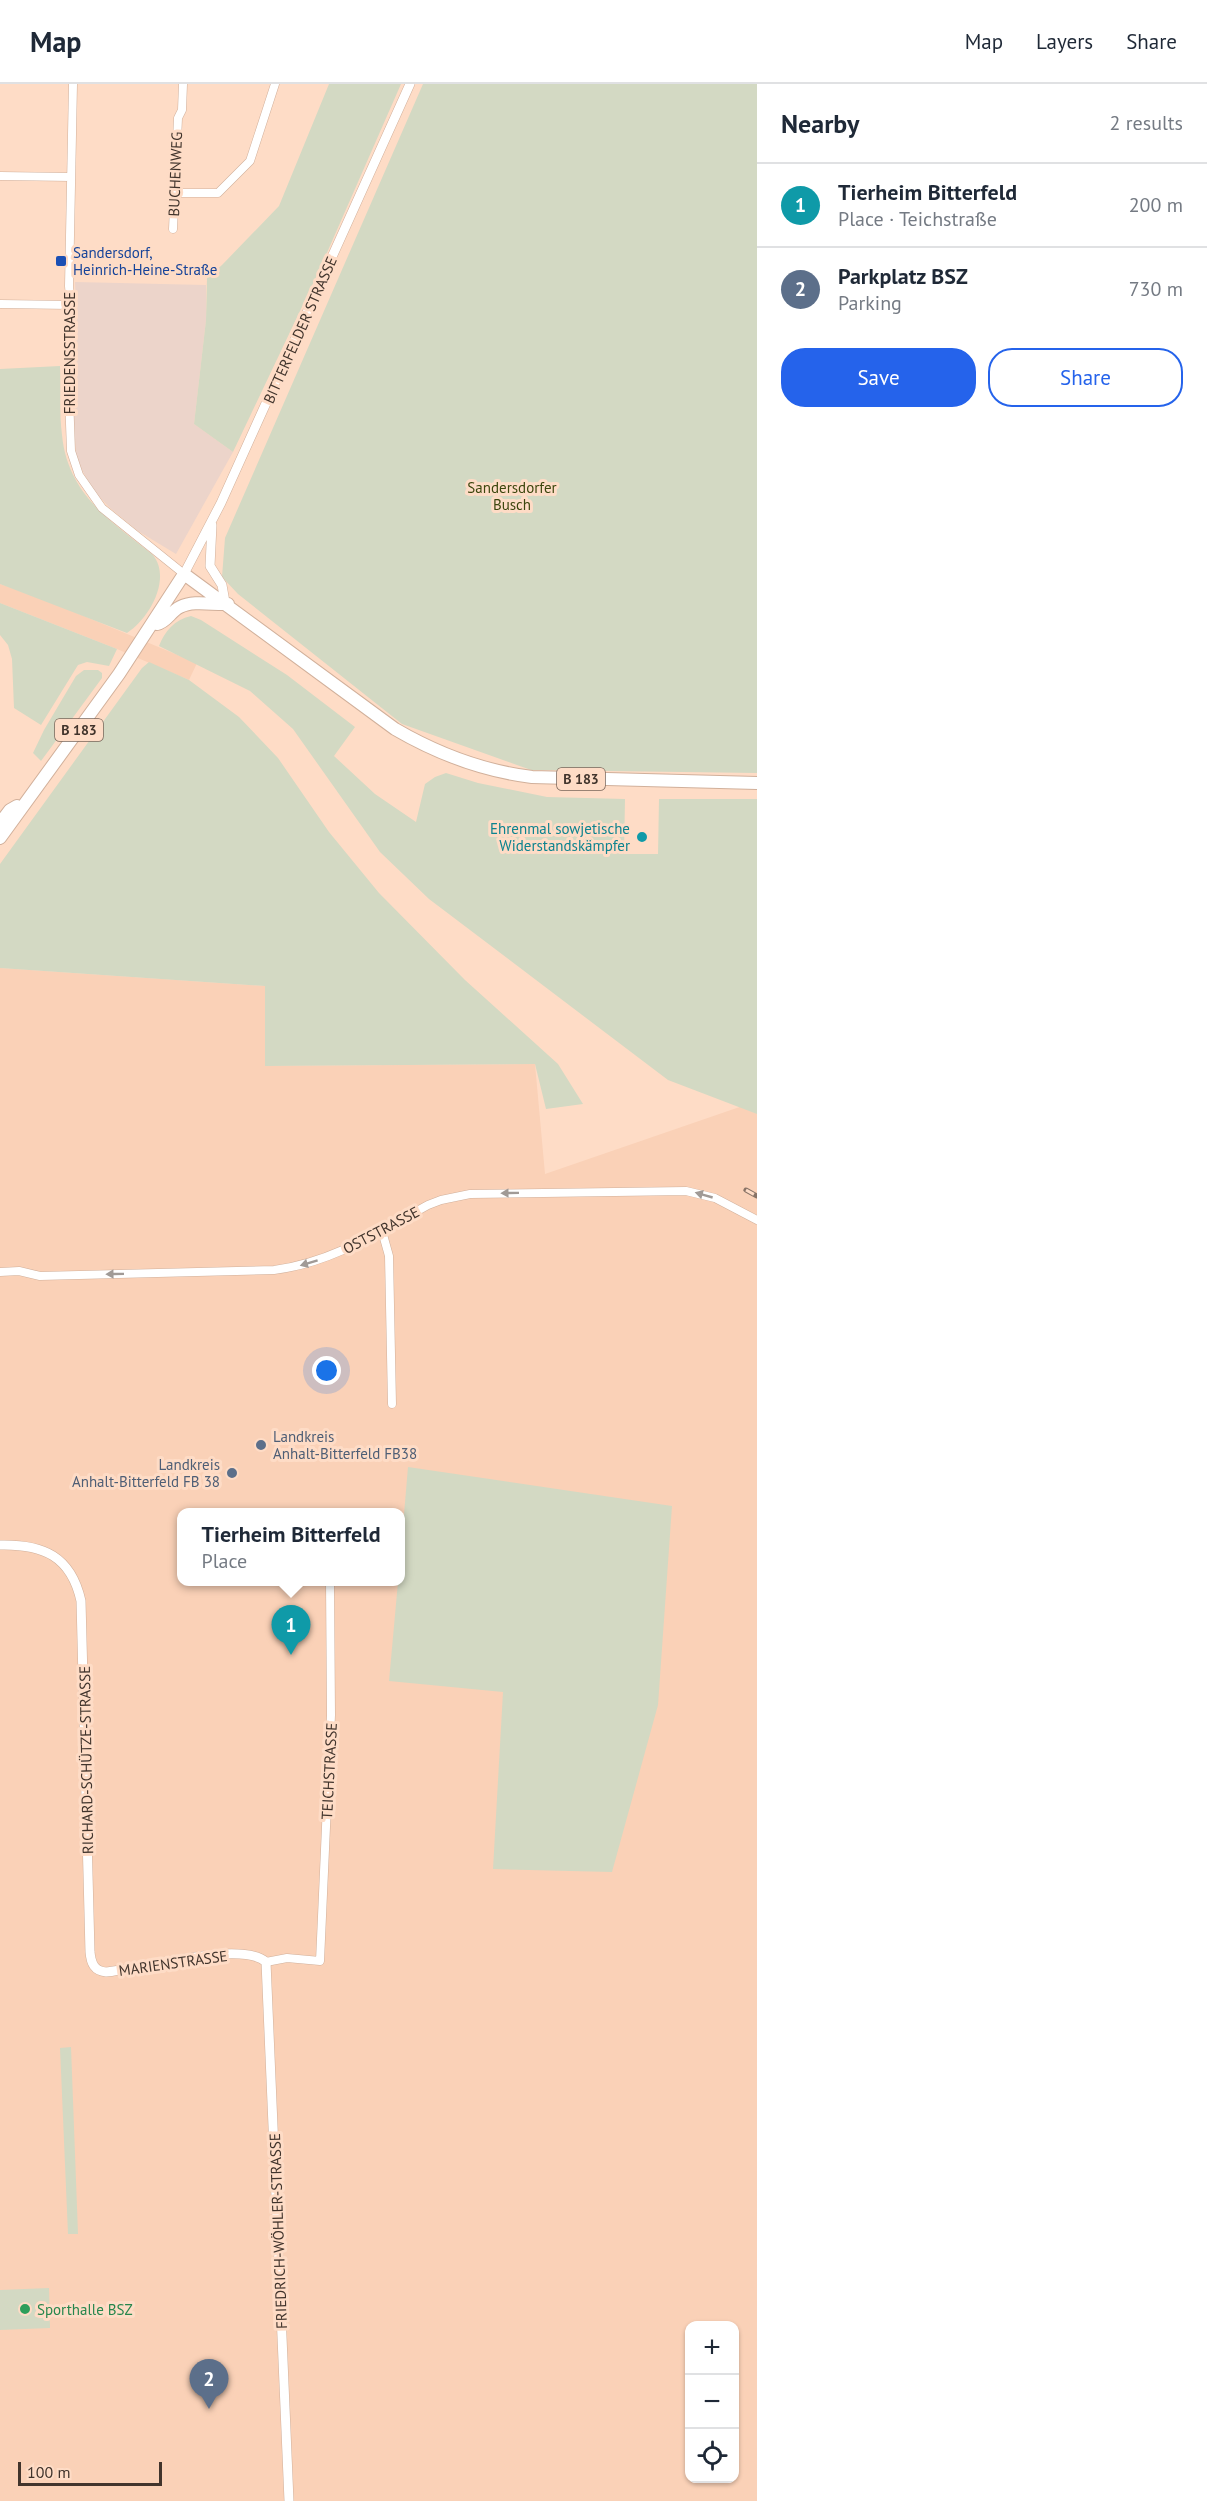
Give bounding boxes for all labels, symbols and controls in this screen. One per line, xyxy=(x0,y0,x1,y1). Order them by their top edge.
text: Map xyxy=(30,23,81,60)
text: Map xyxy=(965,28,1003,55)
text: Layers xyxy=(1036,28,1093,55)
text: Share xyxy=(1126,28,1177,55)
text: Nearby xyxy=(781,107,859,140)
text: 2 results xyxy=(1110,110,1183,136)
street label: BUCHENWEG xyxy=(164,131,186,217)
text: Tierheim Bitterfeld xyxy=(838,178,1017,206)
text: 1 xyxy=(795,192,806,218)
text: 200 m xyxy=(1129,192,1183,218)
text: Place · Teichstraße xyxy=(838,206,997,232)
place label: Sandersdorf, Heinrich-Heine-Straße xyxy=(73,243,217,279)
marker: Sandersdorf, Heinrich-Heine-Straße xyxy=(54,254,68,268)
street label: BITTERFELDER STRASSE xyxy=(259,254,341,406)
text: Parkplatz BSZ xyxy=(838,262,968,290)
text: 2 xyxy=(795,276,806,302)
text: 730 m xyxy=(1129,276,1183,302)
text: Parking xyxy=(838,290,902,316)
street label: FRIEDENSSTRASSE xyxy=(60,292,79,414)
button: Save xyxy=(781,348,976,407)
button: Share xyxy=(988,348,1183,407)
park label: Sandersdorfer Busch xyxy=(467,478,557,514)
road number: B 183 xyxy=(55,719,103,741)
road number: B 183 xyxy=(557,768,605,790)
place label: Ehrenmal sowjetische Widerstandskämpfer xyxy=(490,819,630,855)
marker: Ehrenmal sowjetische Widerstandskämpfer xyxy=(635,830,649,844)
one-way arrow xyxy=(501,1188,520,1197)
one-way arrow xyxy=(695,1190,713,1199)
street label: OSTSTRASSE xyxy=(339,1202,423,1258)
one-way arrow xyxy=(300,1259,318,1268)
one-way arrow xyxy=(106,1269,125,1279)
your location xyxy=(312,1356,341,1385)
place label: Landkreis Anhalt-Bitterfeld FB38 xyxy=(273,1427,417,1463)
marker: Landkreis Anhalt-Bitterfeld FB38 xyxy=(254,1438,268,1452)
place label: Landkreis Anhalt-Bitterfeld FB 38 xyxy=(72,1455,220,1491)
marker: Landkreis Anhalt-Bitterfeld FB 38 xyxy=(225,1466,239,1480)
popup xyxy=(177,1508,405,1586)
text: Tierheim Bitterfeld xyxy=(201,1520,381,1548)
text: Place xyxy=(201,1548,247,1574)
pin: 1 xyxy=(272,1606,310,1655)
street label: RICHARD-SCHÜTZE-STRASSE xyxy=(75,1666,97,1854)
street label: TEICHSTRASSE xyxy=(317,1722,341,1820)
street label: MARIENSTRASSE xyxy=(117,1946,229,1980)
street label: FRIEDRICH-WÖHLER-STRASSE xyxy=(265,2133,291,2329)
place label: Sporthalle BSZ xyxy=(37,2300,133,2319)
marker: Sporthalle BSZ xyxy=(18,2302,32,2316)
map controls xyxy=(685,2321,739,2483)
button: + xyxy=(685,2321,739,2375)
pin: 2 xyxy=(190,2360,228,2409)
button: − xyxy=(685,2375,739,2429)
button: locate xyxy=(685,2429,739,2483)
scale bar xyxy=(18,2459,162,2486)
text: 100 m xyxy=(27,2462,70,2482)

